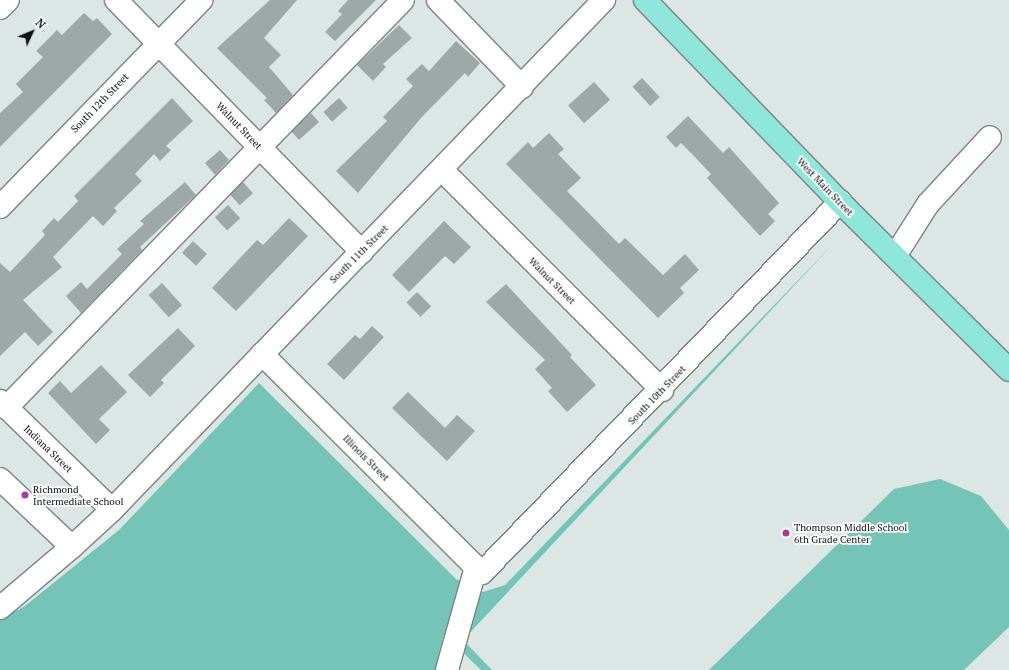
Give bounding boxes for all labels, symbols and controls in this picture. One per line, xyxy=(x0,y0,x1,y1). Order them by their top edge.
north arrow xyxy=(12,12,52,52)
text: N xyxy=(33,16,49,32)
street label: South 12th Street xyxy=(69,71,131,135)
street label: Walnut Street xyxy=(213,100,265,152)
street label: West Main Street xyxy=(794,156,856,218)
street label: South 11th Street xyxy=(327,222,391,286)
street label: Walnut Street xyxy=(526,255,578,307)
street label: South 10th Street xyxy=(626,363,688,427)
street label: Indiana Street xyxy=(21,423,75,475)
street label: Illinois Street xyxy=(340,432,392,484)
place label: Richmond Intermediate School xyxy=(33,483,123,506)
marker: Richmond Intermediate School xyxy=(20,490,30,500)
place label: Thompson Middle School 6th Grade Center xyxy=(794,521,907,544)
marker: Thompson Middle School 6th Grade Center xyxy=(781,528,791,538)

